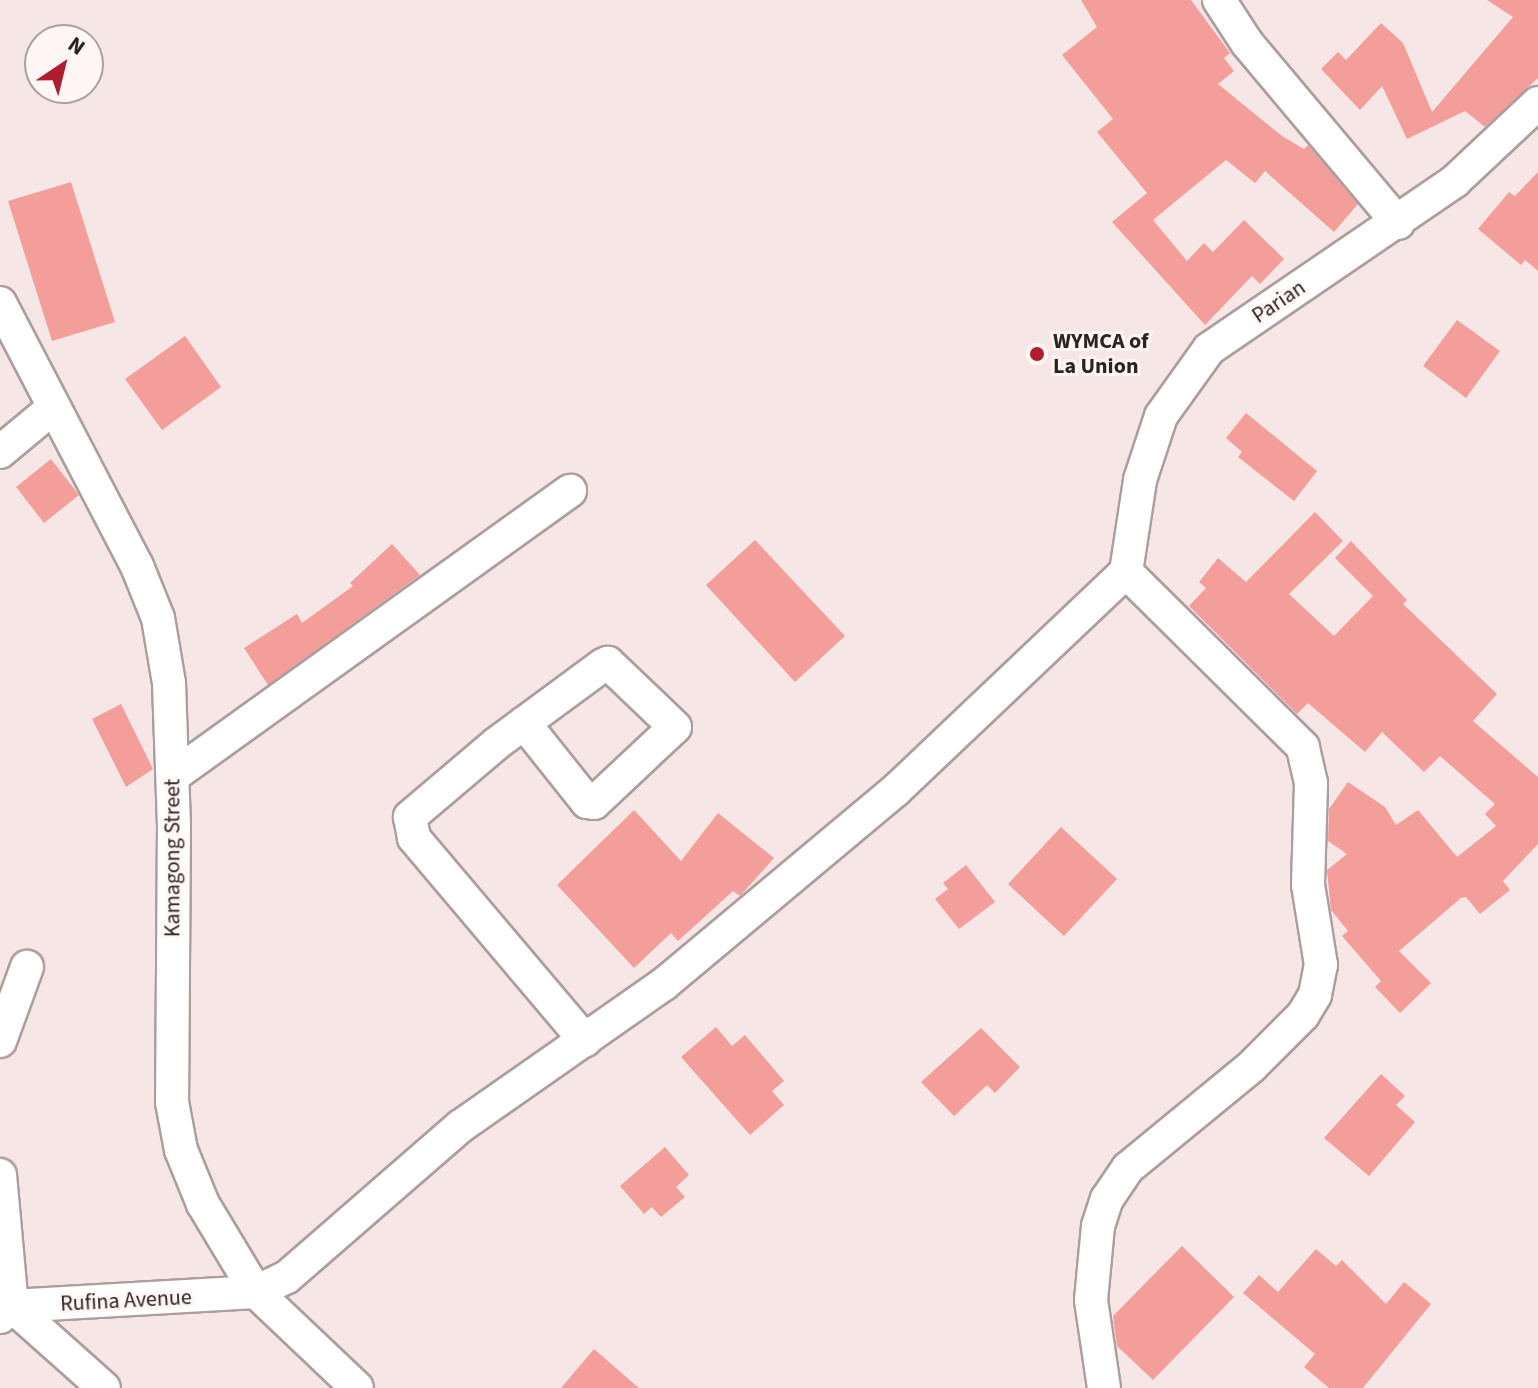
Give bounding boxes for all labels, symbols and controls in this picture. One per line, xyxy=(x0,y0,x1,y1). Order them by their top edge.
north arrow xyxy=(24,24,104,104)
text: N xyxy=(61,29,92,63)
street label: Parian xyxy=(1247,275,1311,329)
place label: WYMCA of La Union xyxy=(1053,328,1149,380)
marker: WYMCA of La Union xyxy=(1028,345,1046,363)
street label: Kamagong Street xyxy=(160,779,186,937)
street label: Rufina Avenue xyxy=(60,1284,192,1318)

